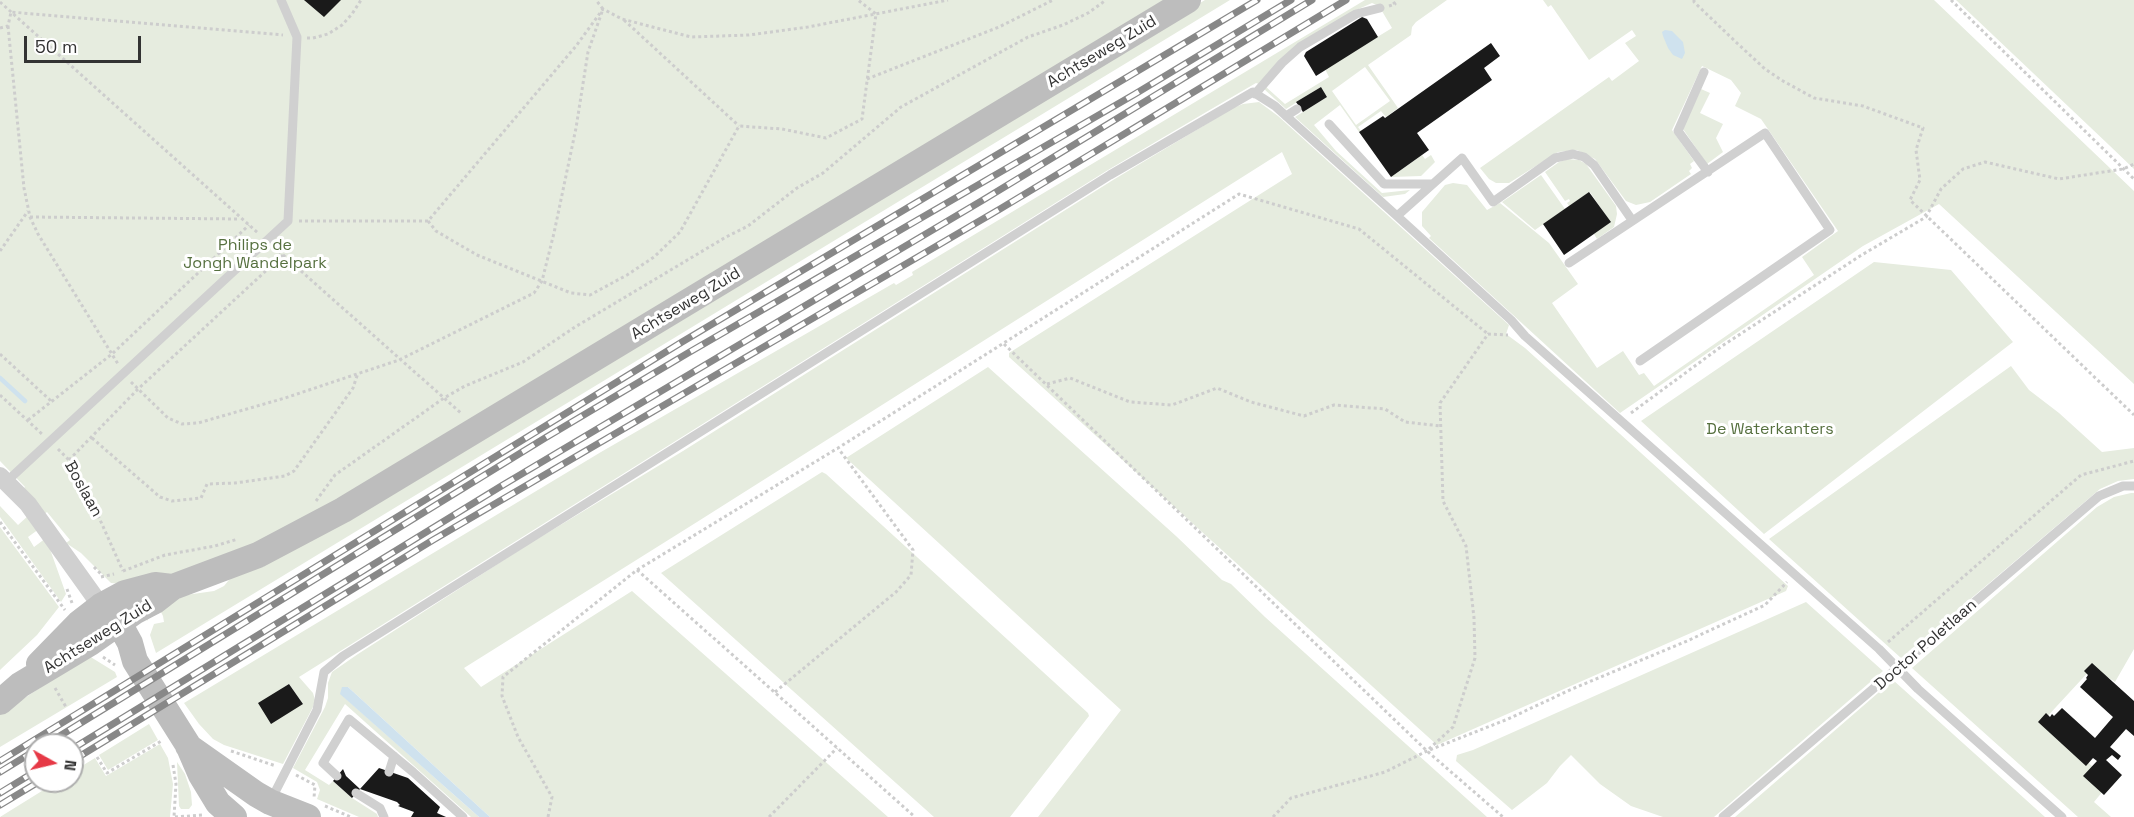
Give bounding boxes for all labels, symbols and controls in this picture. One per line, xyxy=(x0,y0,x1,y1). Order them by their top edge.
street label: Achtseweg Zuid xyxy=(1044,12,1160,92)
scale bar xyxy=(27,24,144,62)
text: 50 m xyxy=(35,35,77,58)
park label: Philips de Jongh Wandelpark xyxy=(183,236,327,274)
street label: Achtseweg Zuid xyxy=(628,264,744,344)
park label: De Waterkanters xyxy=(1706,420,1834,440)
street label: Boslaan xyxy=(60,458,106,520)
street label: Achtseweg Zuid xyxy=(40,596,156,678)
street label: Doctor Poletlaan xyxy=(1871,596,1981,694)
north arrow xyxy=(24,733,84,793)
text: N xyxy=(59,759,81,772)

